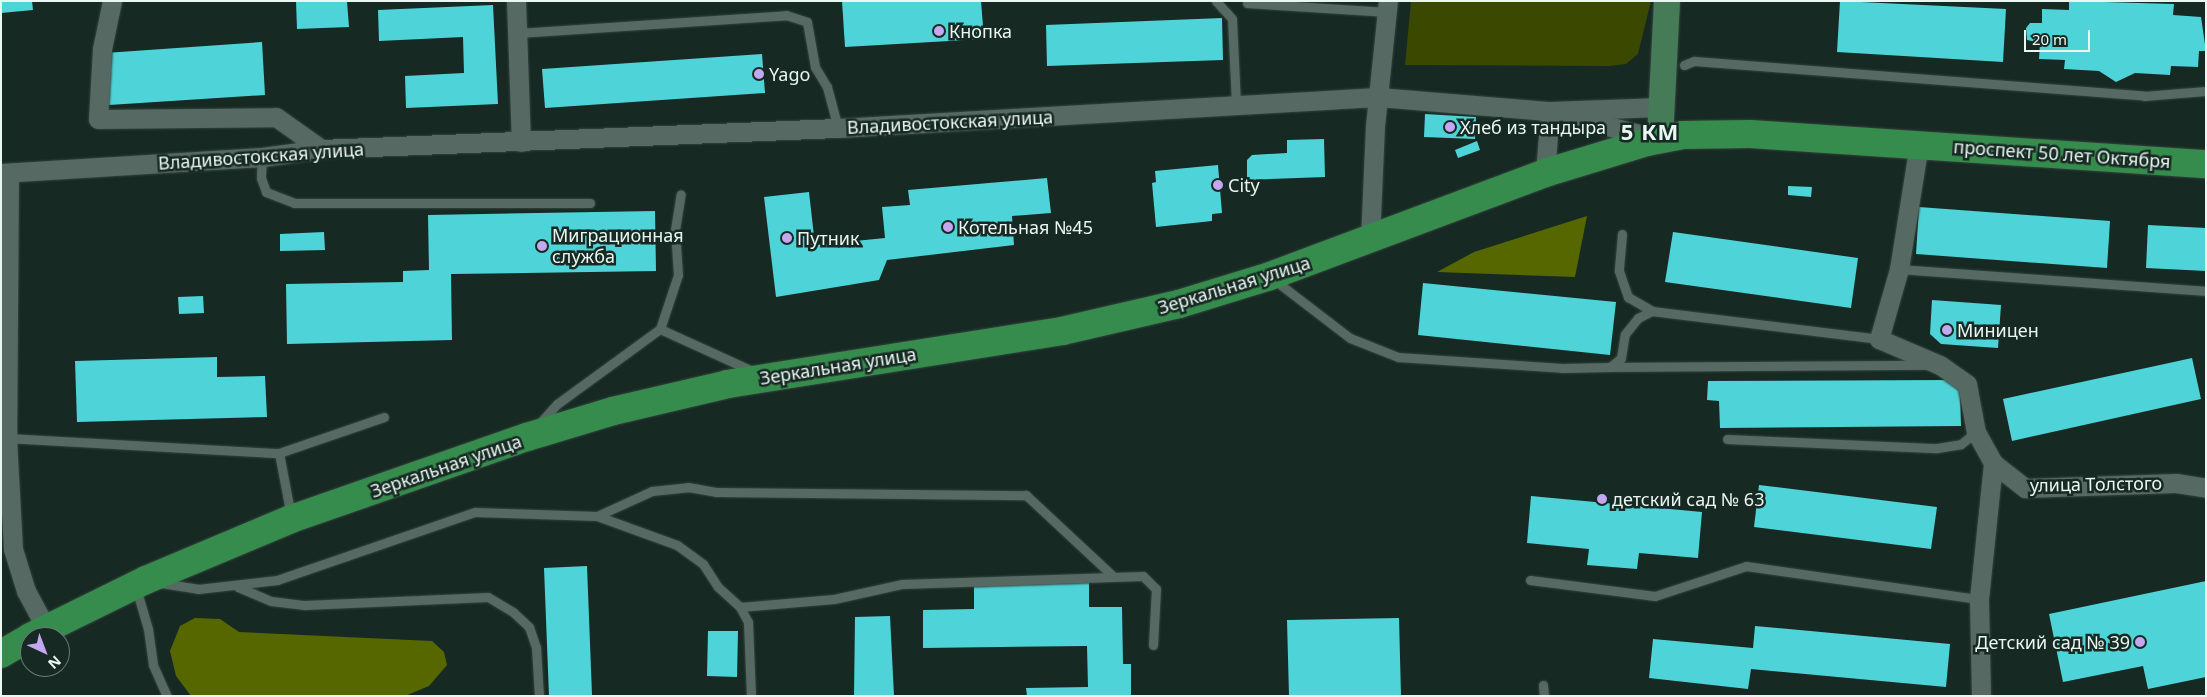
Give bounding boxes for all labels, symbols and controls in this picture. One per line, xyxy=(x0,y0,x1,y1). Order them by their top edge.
place label: Кнопка xyxy=(949,20,1012,42)
scale bar xyxy=(2027,20,2093,52)
marker: Кнопка xyxy=(933,25,945,37)
text: 20 m xyxy=(2032,29,2067,49)
place label: Yago xyxy=(769,63,810,85)
marker: Yago xyxy=(753,68,765,80)
street label: Владивостокская улица xyxy=(846,106,1054,138)
place label: Хлеб из тандыра xyxy=(1460,116,1606,138)
district label: 5 КМ xyxy=(1620,119,1680,145)
marker: Хлеб из тандыра xyxy=(1444,121,1456,133)
street label: проспект 50 лет Октября xyxy=(1953,136,2171,172)
street label: Владивостокская улица xyxy=(157,138,365,174)
place label: City xyxy=(1228,174,1260,196)
marker: City xyxy=(1212,179,1224,191)
place label: Котельная №45 xyxy=(958,216,1093,238)
marker: Котельная №45 xyxy=(942,221,954,233)
place label: Миграционная служба xyxy=(552,225,684,268)
place label: Путник xyxy=(797,227,860,249)
marker: Путник xyxy=(781,232,793,244)
marker: Миграционная служба xyxy=(536,240,548,252)
street label: Зеркальная улица xyxy=(1155,252,1313,318)
place label: Миницен xyxy=(1957,319,2039,341)
marker: Миницен xyxy=(1941,324,1953,336)
street label: Зеркальная улица xyxy=(758,343,918,389)
street label: Зеркальная улица xyxy=(368,430,524,502)
street label: улица Толстого xyxy=(2030,472,2162,496)
place label: детский сад № 63 xyxy=(1612,488,1764,510)
marker: детский сад № 63 xyxy=(1596,493,1608,505)
north arrow xyxy=(20,627,70,677)
place label: Детский сад № 39 xyxy=(1975,631,2130,653)
marker: Детский сад № 39 xyxy=(2134,636,2146,648)
text: N xyxy=(44,652,66,673)

